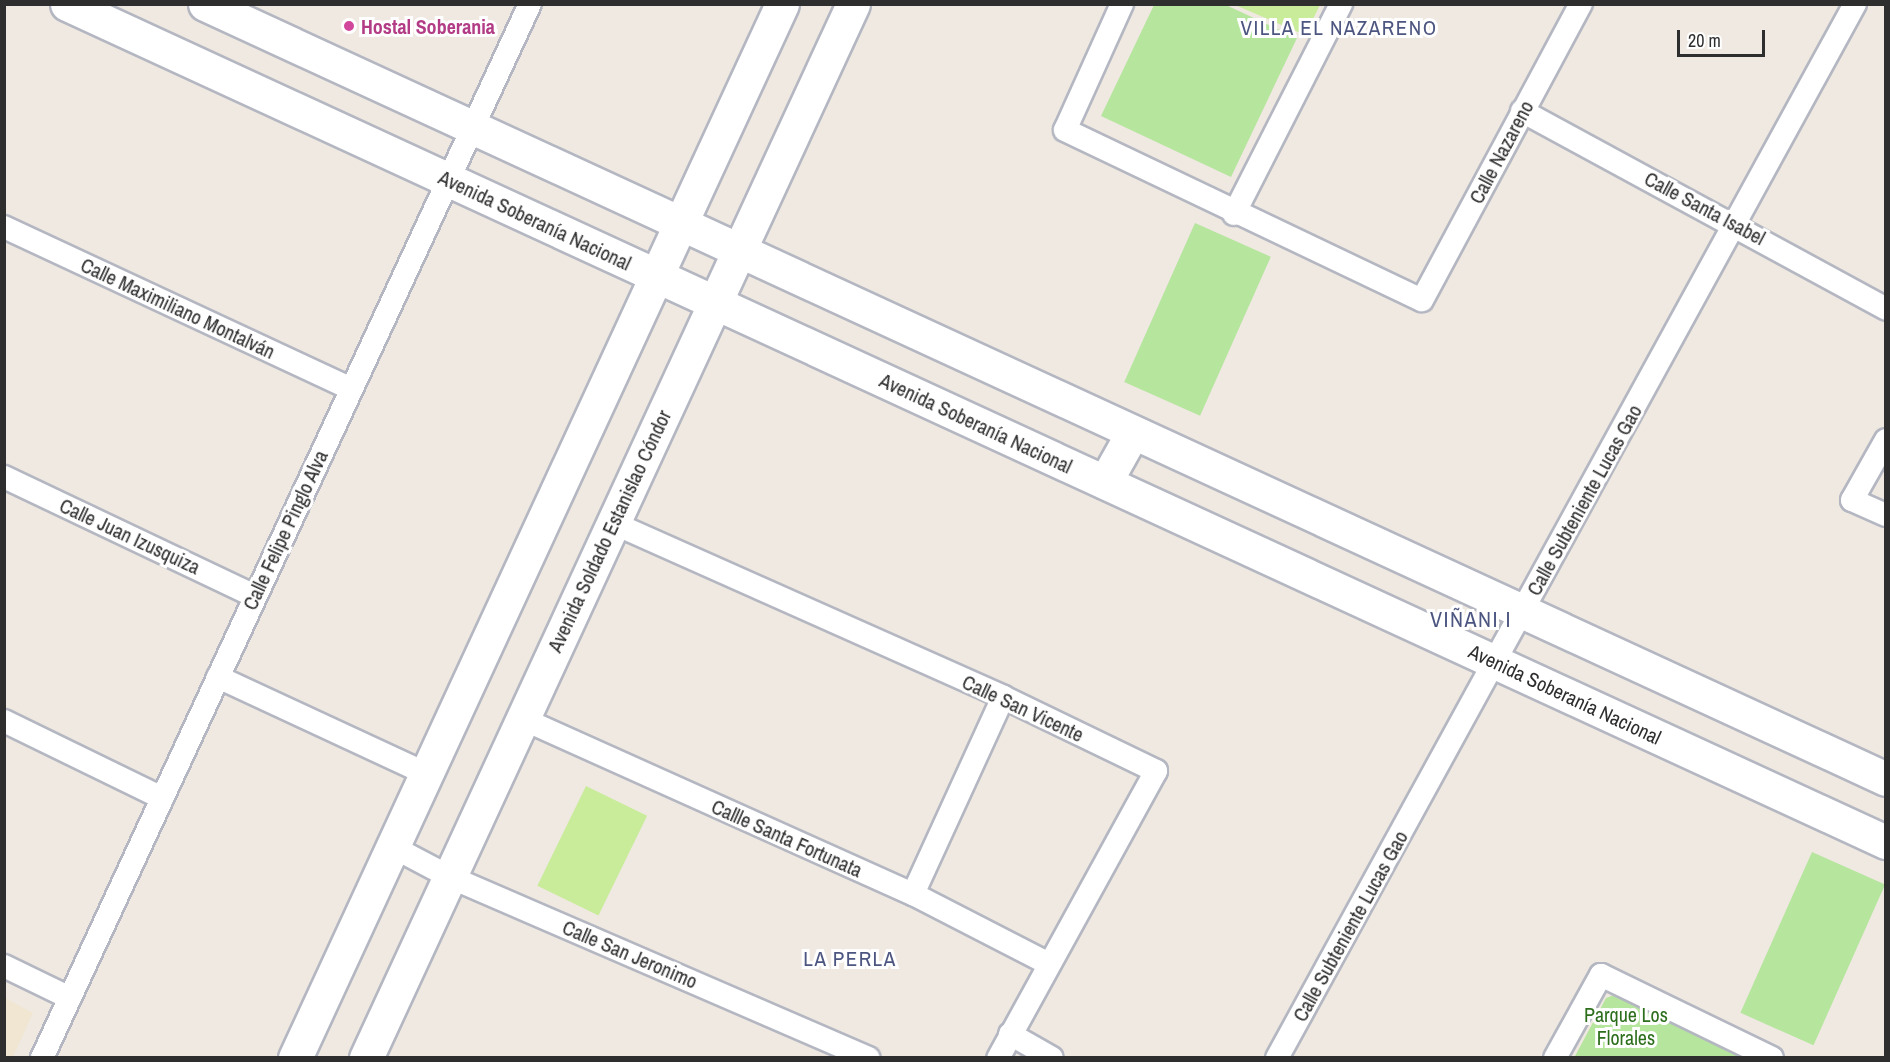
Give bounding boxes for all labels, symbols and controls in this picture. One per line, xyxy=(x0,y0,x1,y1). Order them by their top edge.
place label: Hostal Soberania xyxy=(361,14,495,38)
district label: VILLA EL NAZARENO xyxy=(1240,15,1438,41)
scale bar xyxy=(1680,18,1768,56)
marker: Hostal Soberania xyxy=(342,19,356,33)
text: 20 m xyxy=(1688,28,1721,53)
street label: Calle Nazareno xyxy=(1464,96,1538,208)
street label: Avenida Soberanía Nacional xyxy=(435,165,635,275)
street label: Calle Santa Isabel xyxy=(1641,166,1769,250)
street label: Calle Maximiliano Montalván xyxy=(77,252,279,364)
street label: Avenida Soberanía Nacional xyxy=(876,368,1076,478)
street label: Calle Subteniente Lucas Gao xyxy=(1522,400,1646,600)
street label: Avenida Soldado Estanislao Cóndor xyxy=(542,406,676,656)
street label: Calle Felipe Pinglo Alva xyxy=(237,446,333,614)
street label: Calle Juan Izusquiza xyxy=(56,493,204,579)
district label: VIÑANI I xyxy=(1430,607,1512,633)
street label: Avenida Soberanía Nacional xyxy=(1465,639,1665,749)
street label: Calle San Vicente xyxy=(959,669,1087,747)
street label: Callle Santa Fortunata xyxy=(708,794,866,882)
street label: Calle Subteniente Lucas Gao xyxy=(1288,826,1412,1026)
street label: Calle San Jeronimo xyxy=(559,915,701,993)
district label: LA PERLA xyxy=(803,946,897,972)
park label: Parque Los Florales xyxy=(1584,1003,1668,1050)

